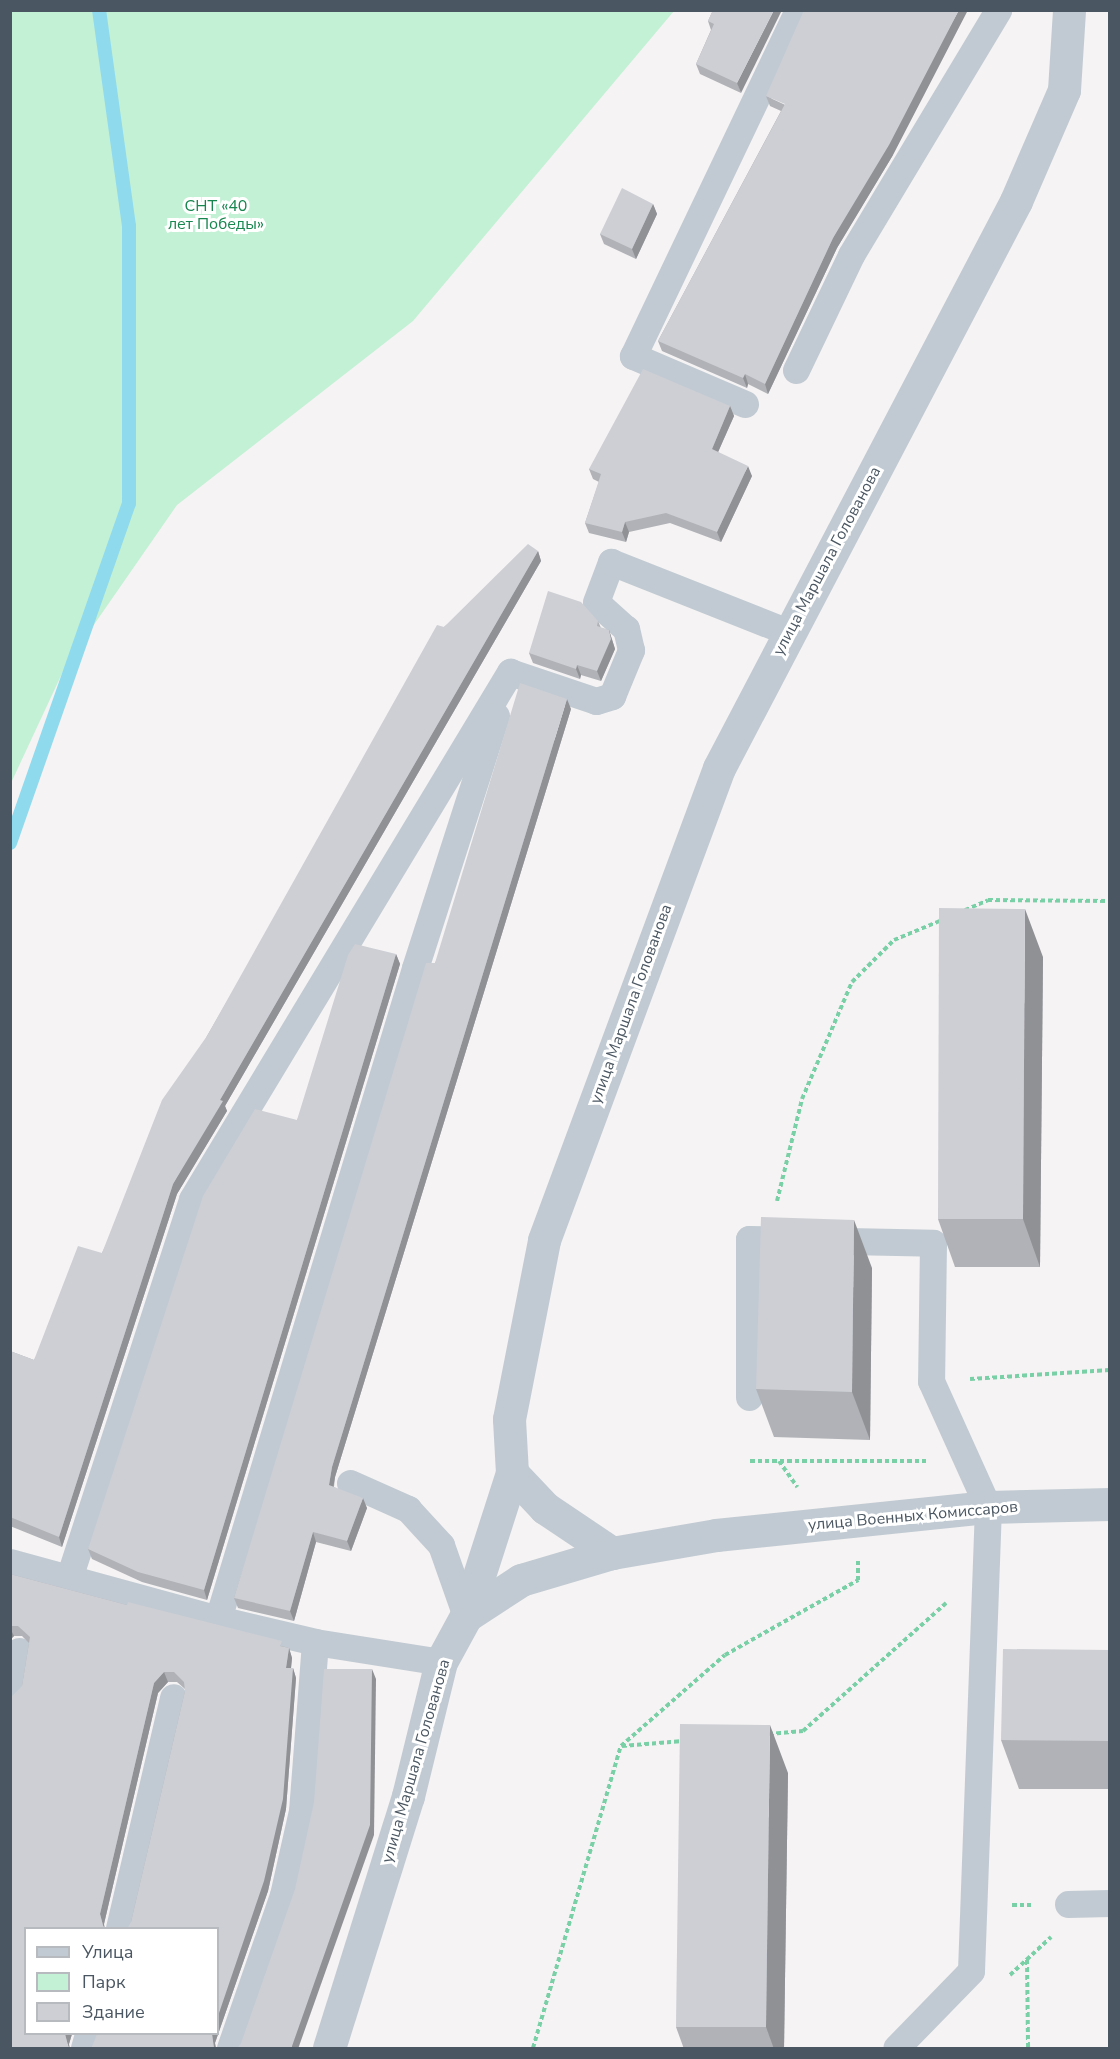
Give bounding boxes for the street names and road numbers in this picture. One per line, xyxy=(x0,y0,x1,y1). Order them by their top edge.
street label: улица Маршала Голованова xyxy=(769,463,885,659)
street label: улица Маршала Голованова xyxy=(586,902,676,1106)
street label: улица Военных Комиссаров xyxy=(807,1497,1019,1535)
street label: улица Маршала Голованова xyxy=(378,1657,454,1865)

